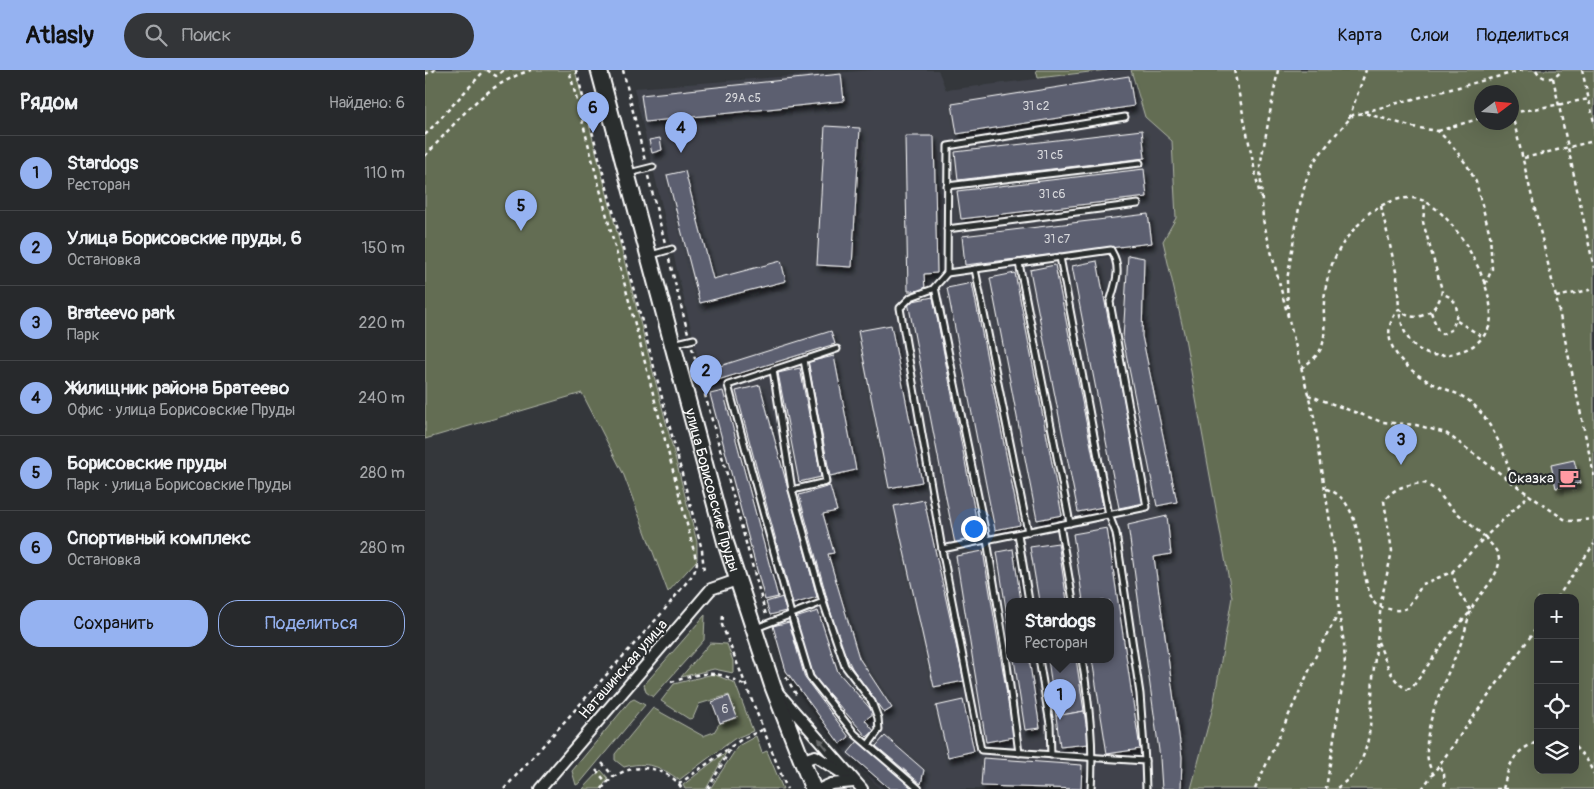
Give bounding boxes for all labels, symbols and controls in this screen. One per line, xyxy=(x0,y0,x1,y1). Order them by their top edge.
search box xyxy=(124,13,474,58)
text: Atlasly xyxy=(25,21,94,50)
icon: search xyxy=(142,21,170,49)
text: Поиск xyxy=(182,23,231,47)
text: Карта xyxy=(1338,24,1382,47)
text: Слои xyxy=(1410,24,1448,47)
text: Поделиться xyxy=(1476,24,1569,47)
north arrow xyxy=(1474,85,1519,130)
text: Рядом xyxy=(20,89,78,116)
house number: 29А с5 xyxy=(725,91,761,106)
pin: 6 xyxy=(577,92,609,133)
text: Найдено: 6 xyxy=(329,93,405,113)
house number: 31 с2 xyxy=(1023,99,1050,114)
pin: 4 xyxy=(665,112,697,153)
house number: 31 с5 xyxy=(1037,148,1063,163)
text: Stardogs xyxy=(67,151,138,175)
text: 1 xyxy=(33,163,39,183)
text: 110 m xyxy=(364,163,405,183)
text: Ресторан xyxy=(67,175,130,195)
house number: 31 с6 xyxy=(1038,187,1066,202)
pin: 5 xyxy=(505,190,537,231)
text: Улица Борисовские пруды, 6 xyxy=(67,226,302,250)
house number: 31 с7 xyxy=(1044,232,1071,247)
text: 2 xyxy=(32,238,40,258)
text: 150 m xyxy=(361,238,405,258)
text: Остановка xyxy=(67,250,141,270)
text: Brateevo park xyxy=(67,301,175,325)
text: 3 xyxy=(32,313,40,333)
text: 220 m xyxy=(359,313,405,333)
text: Парк xyxy=(67,325,100,345)
pin: 2 xyxy=(690,355,722,396)
text: Жилищник района Братеево xyxy=(67,376,289,400)
text: 4 xyxy=(31,388,41,408)
text: 240 m xyxy=(358,388,405,408)
text: Офис · улица Борисовские Пруды xyxy=(67,400,295,420)
street label: улица Борисовские Пруды xyxy=(680,406,743,574)
pin: 3 xyxy=(1385,424,1417,465)
text: Борисовские пруды xyxy=(67,451,227,475)
text: 5 xyxy=(32,463,40,483)
text: 280 m xyxy=(359,463,405,483)
cafe icon: Сказка xyxy=(1558,467,1580,489)
place label: Сказка xyxy=(1508,469,1554,488)
text: Парк · улица Борисовские Пруды xyxy=(67,475,291,495)
your location xyxy=(961,516,987,542)
text: Спортивный комплекс xyxy=(67,526,251,550)
text: 6 xyxy=(31,538,41,558)
text: 280 m xyxy=(359,538,405,558)
text: Остановка xyxy=(67,550,141,570)
map controls xyxy=(1534,594,1579,774)
button: + xyxy=(1534,594,1579,639)
popup xyxy=(1006,598,1114,663)
button: Сохранить xyxy=(20,600,208,647)
button: Поделиться xyxy=(218,600,405,647)
text: Stardogs xyxy=(1024,609,1096,633)
street label: Наташинская улица xyxy=(575,616,672,723)
text: Ресторан xyxy=(1024,633,1088,653)
button: − xyxy=(1534,639,1579,684)
pin: 1 xyxy=(1044,679,1076,720)
button: locate xyxy=(1534,684,1579,729)
house number: 6 xyxy=(722,702,729,717)
button: layers xyxy=(1534,729,1579,774)
one-way arrow xyxy=(818,738,829,751)

